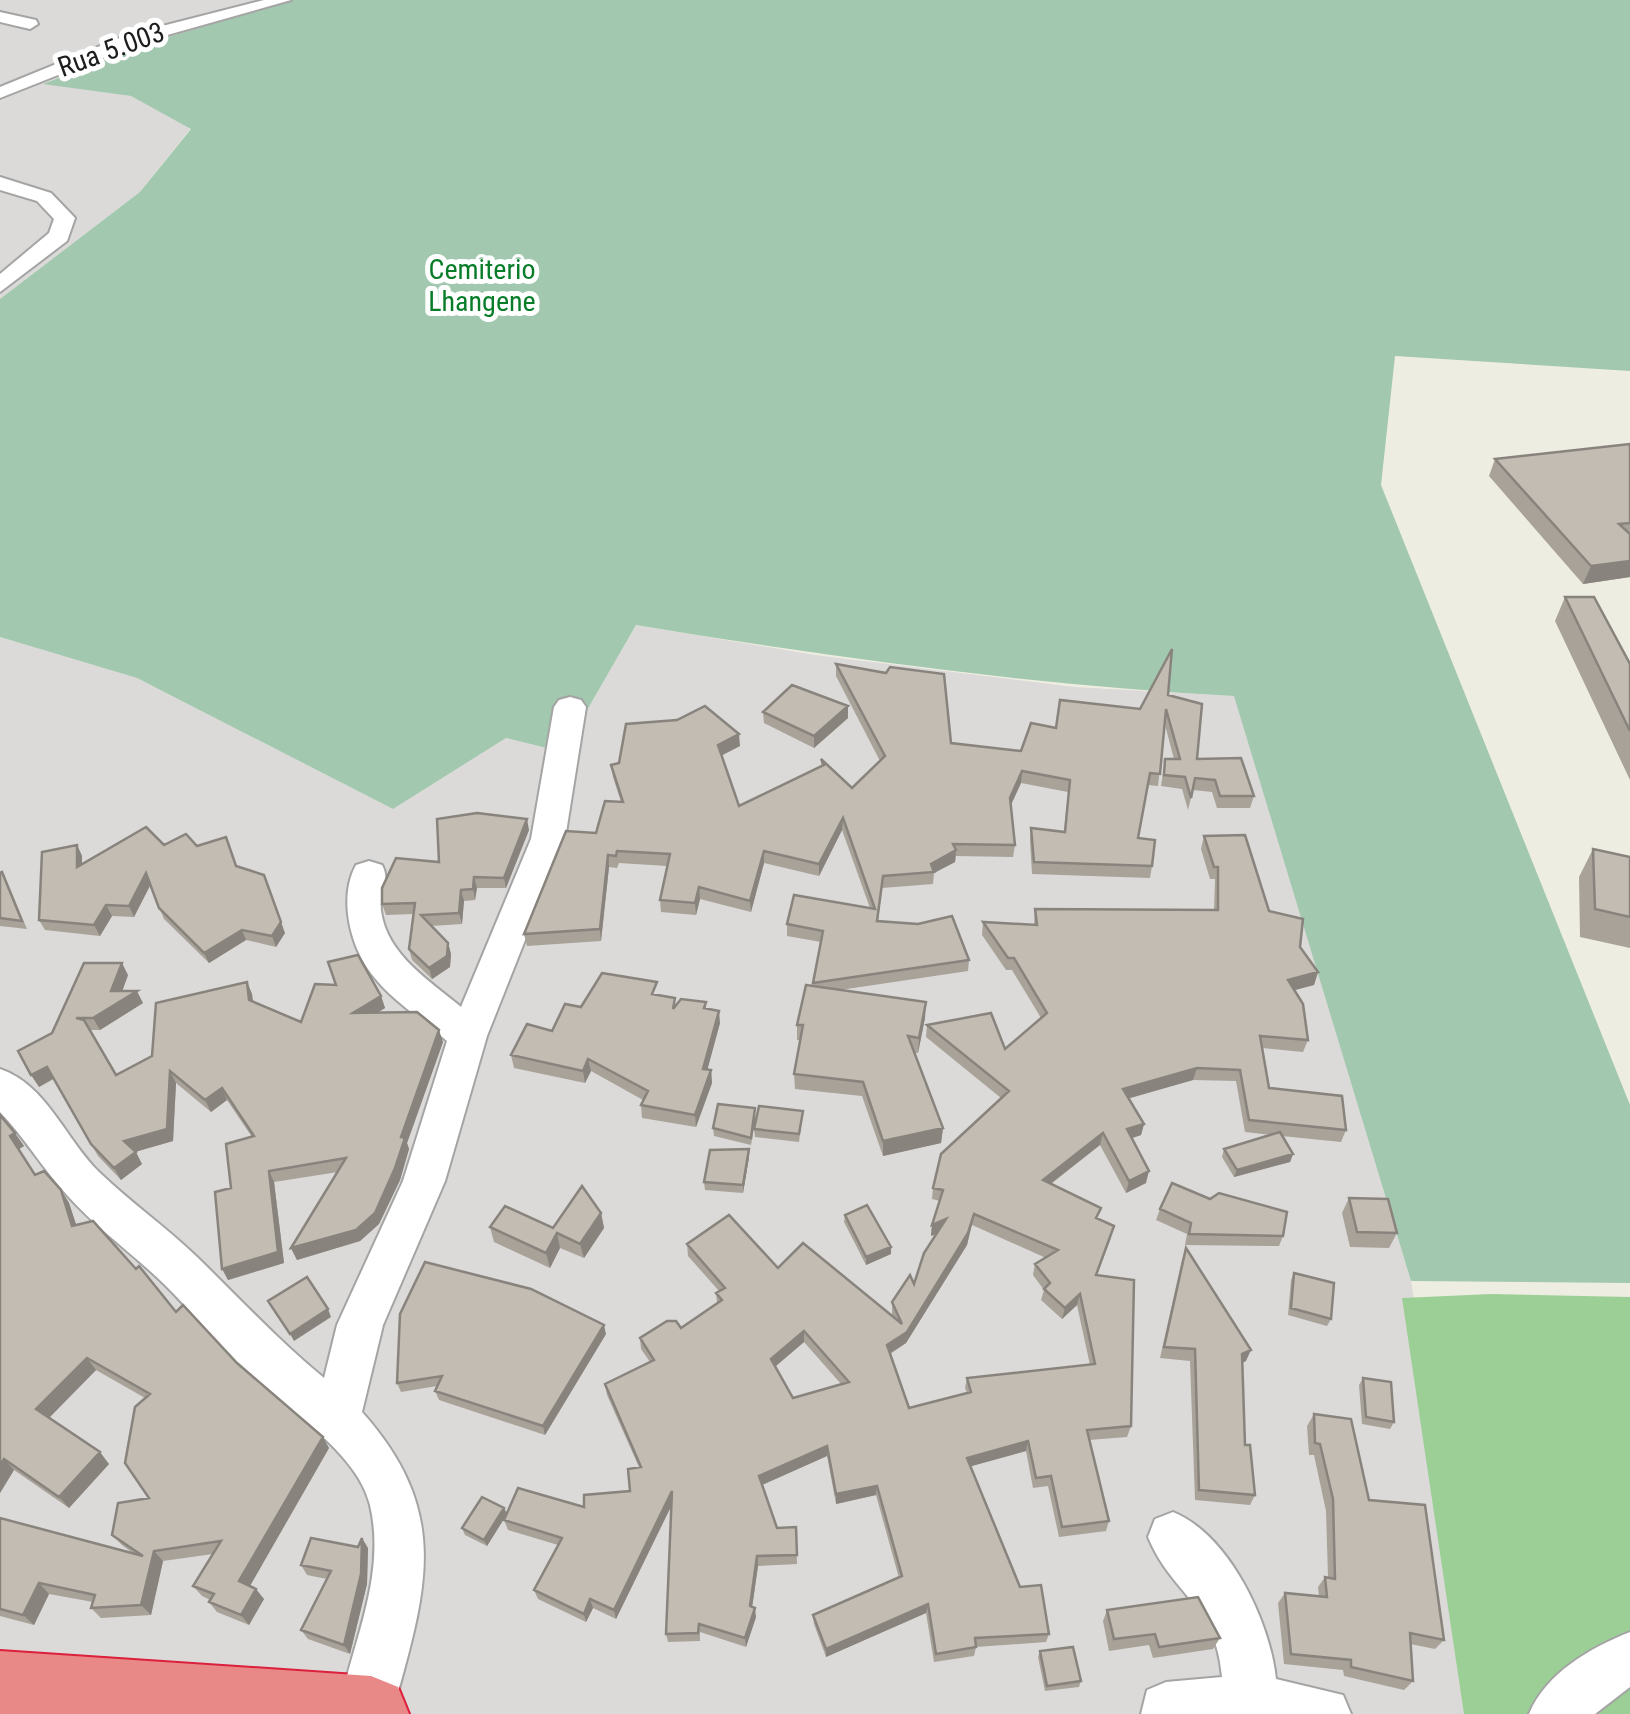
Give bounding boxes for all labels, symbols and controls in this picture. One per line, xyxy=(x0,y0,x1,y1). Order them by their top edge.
street label: Rua 5.003 xyxy=(53,15,169,84)
park label: Cemiterio Lhangene xyxy=(428,253,536,318)

